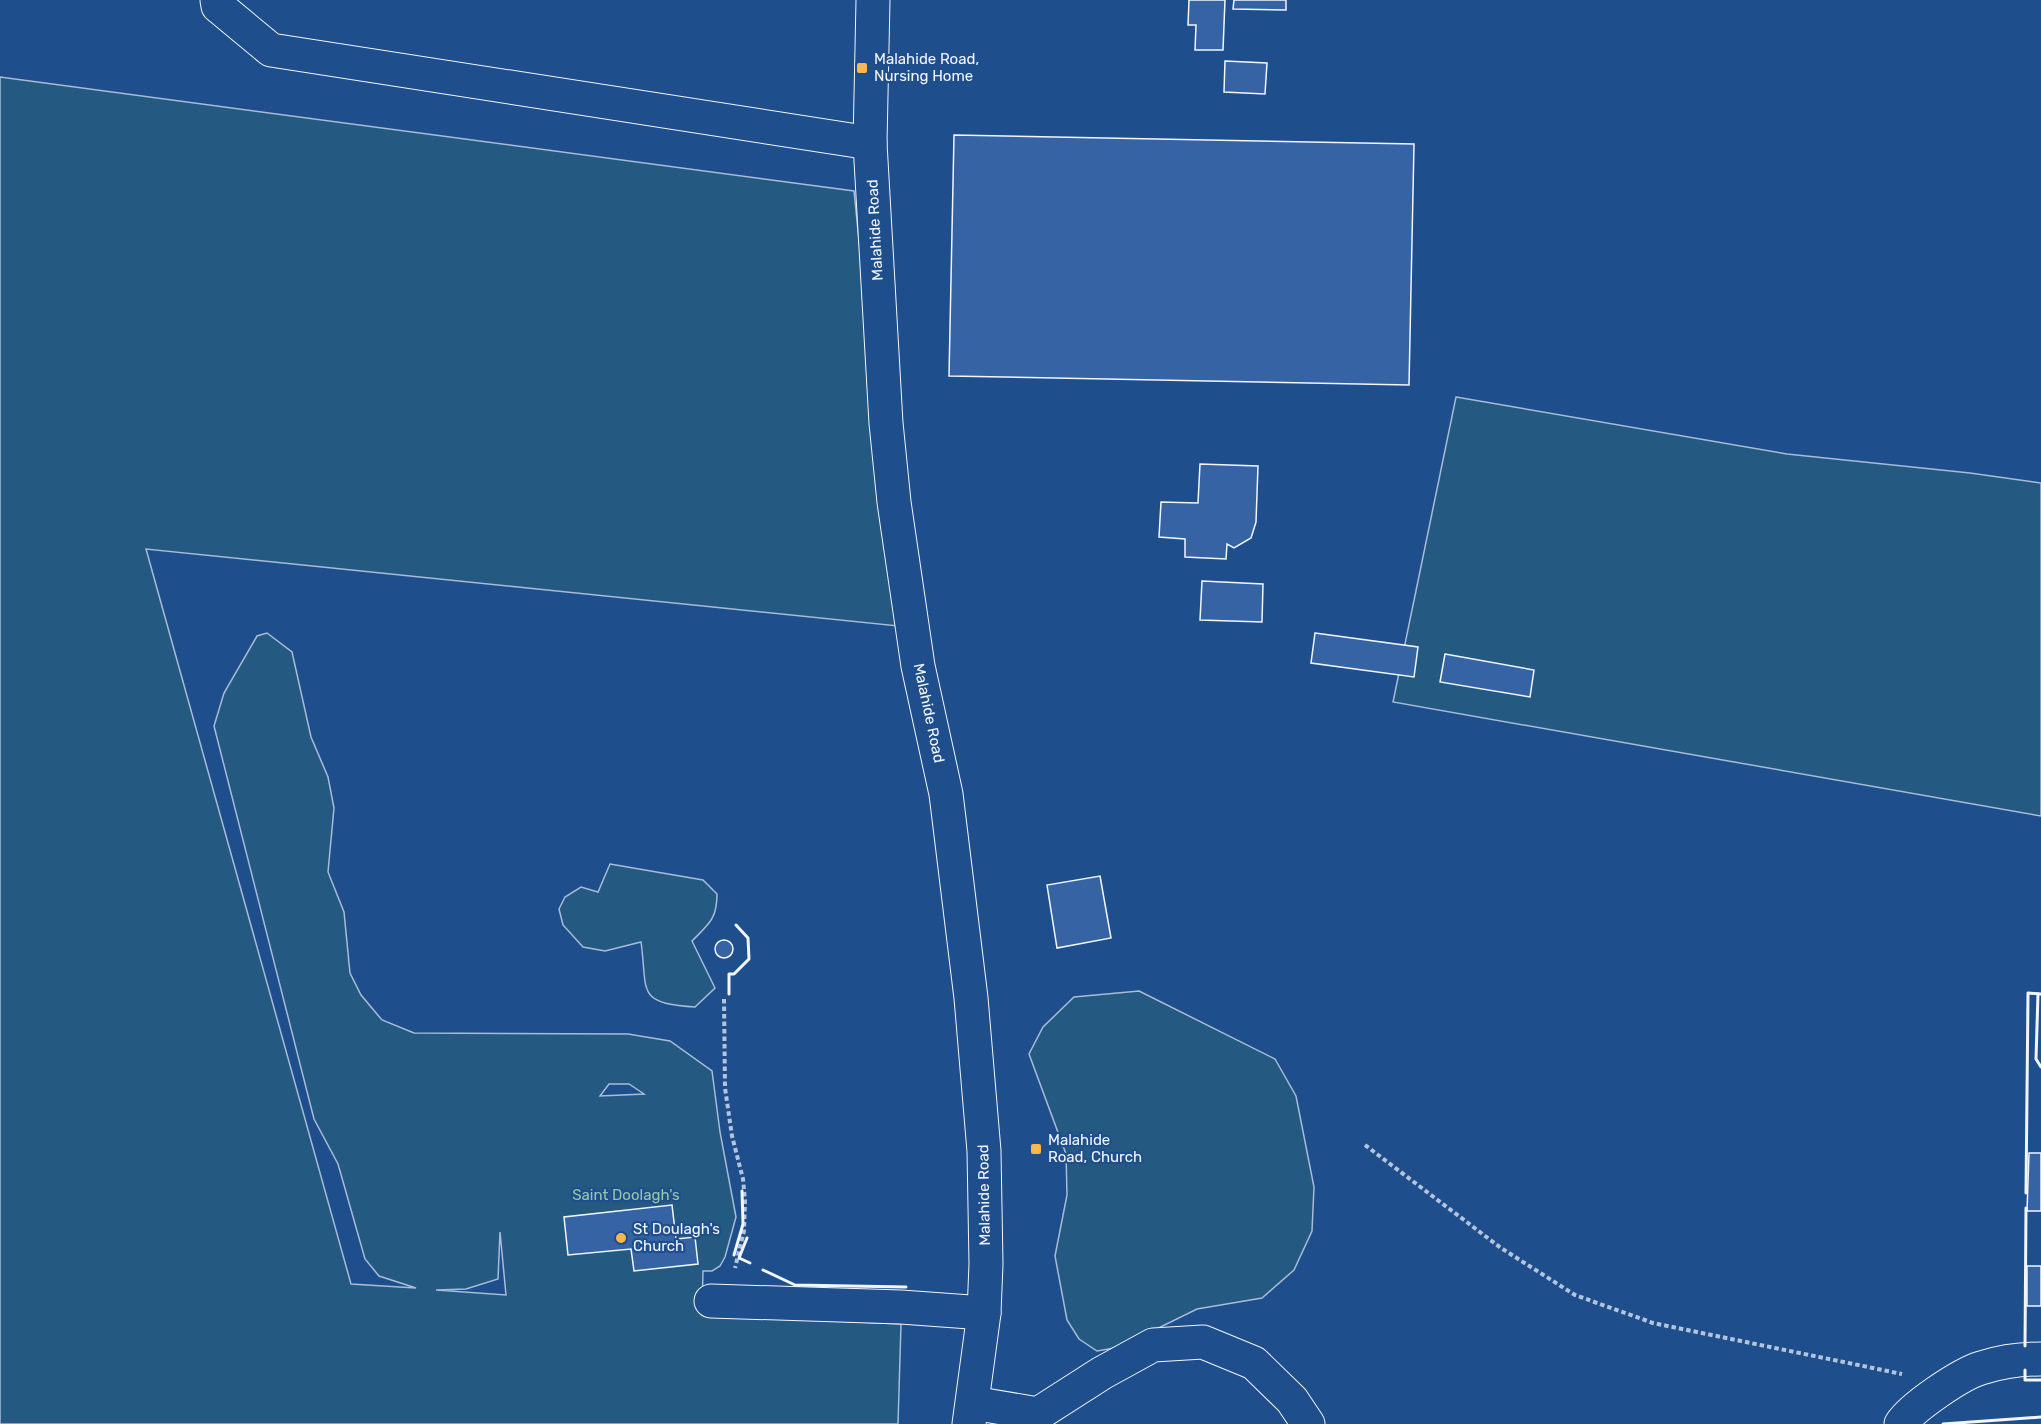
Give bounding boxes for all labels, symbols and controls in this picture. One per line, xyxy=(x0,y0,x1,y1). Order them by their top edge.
place label: Malahide Road, Nursing Home xyxy=(874,50,979,85)
marker: Malahide Road, Nursing Home xyxy=(855,61,869,75)
street label: Malahide Road xyxy=(863,179,887,281)
street label: Malahide Road xyxy=(910,662,948,764)
place label: Malahide Road, Church xyxy=(1048,1131,1142,1166)
marker: Malahide Road, Church xyxy=(1029,1142,1043,1156)
street label: Malahide Road xyxy=(974,1144,994,1246)
park label: Saint Doolagh's xyxy=(572,1186,680,1204)
place label: St Doulagh's Church xyxy=(633,1220,720,1255)
marker: St Doulagh's Church xyxy=(614,1231,628,1245)

